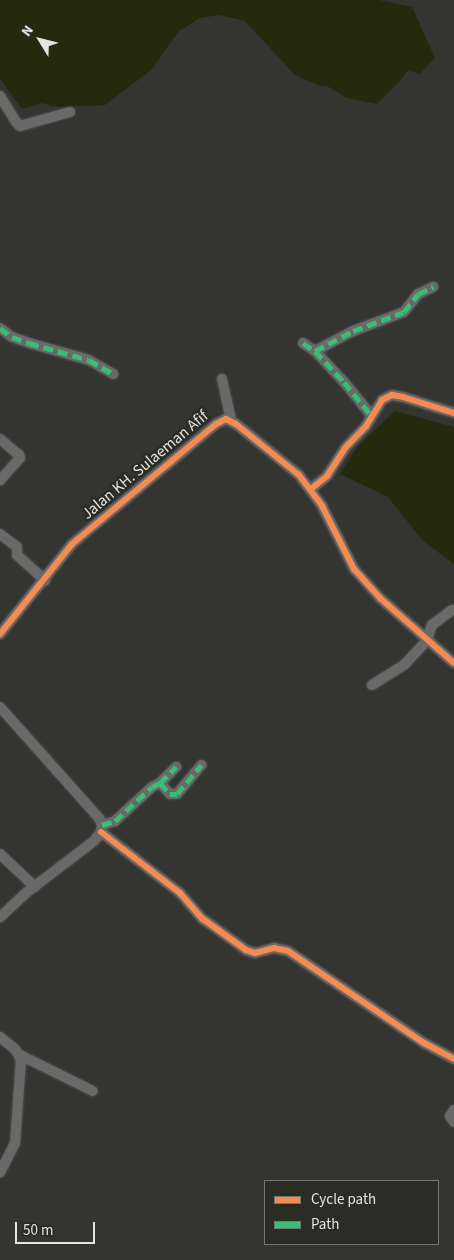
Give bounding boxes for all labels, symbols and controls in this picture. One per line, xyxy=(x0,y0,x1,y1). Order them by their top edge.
north arrow xyxy=(15,15,65,65)
text: N xyxy=(17,22,39,41)
street label: Jalan KH. Sulaeman Afif xyxy=(78,407,212,523)
legend xyxy=(264,1180,439,1245)
text: Cycle path xyxy=(311,1189,376,1210)
scale bar xyxy=(18,1212,98,1244)
text: Path xyxy=(311,1214,339,1235)
text: 50 m xyxy=(23,1220,53,1241)

